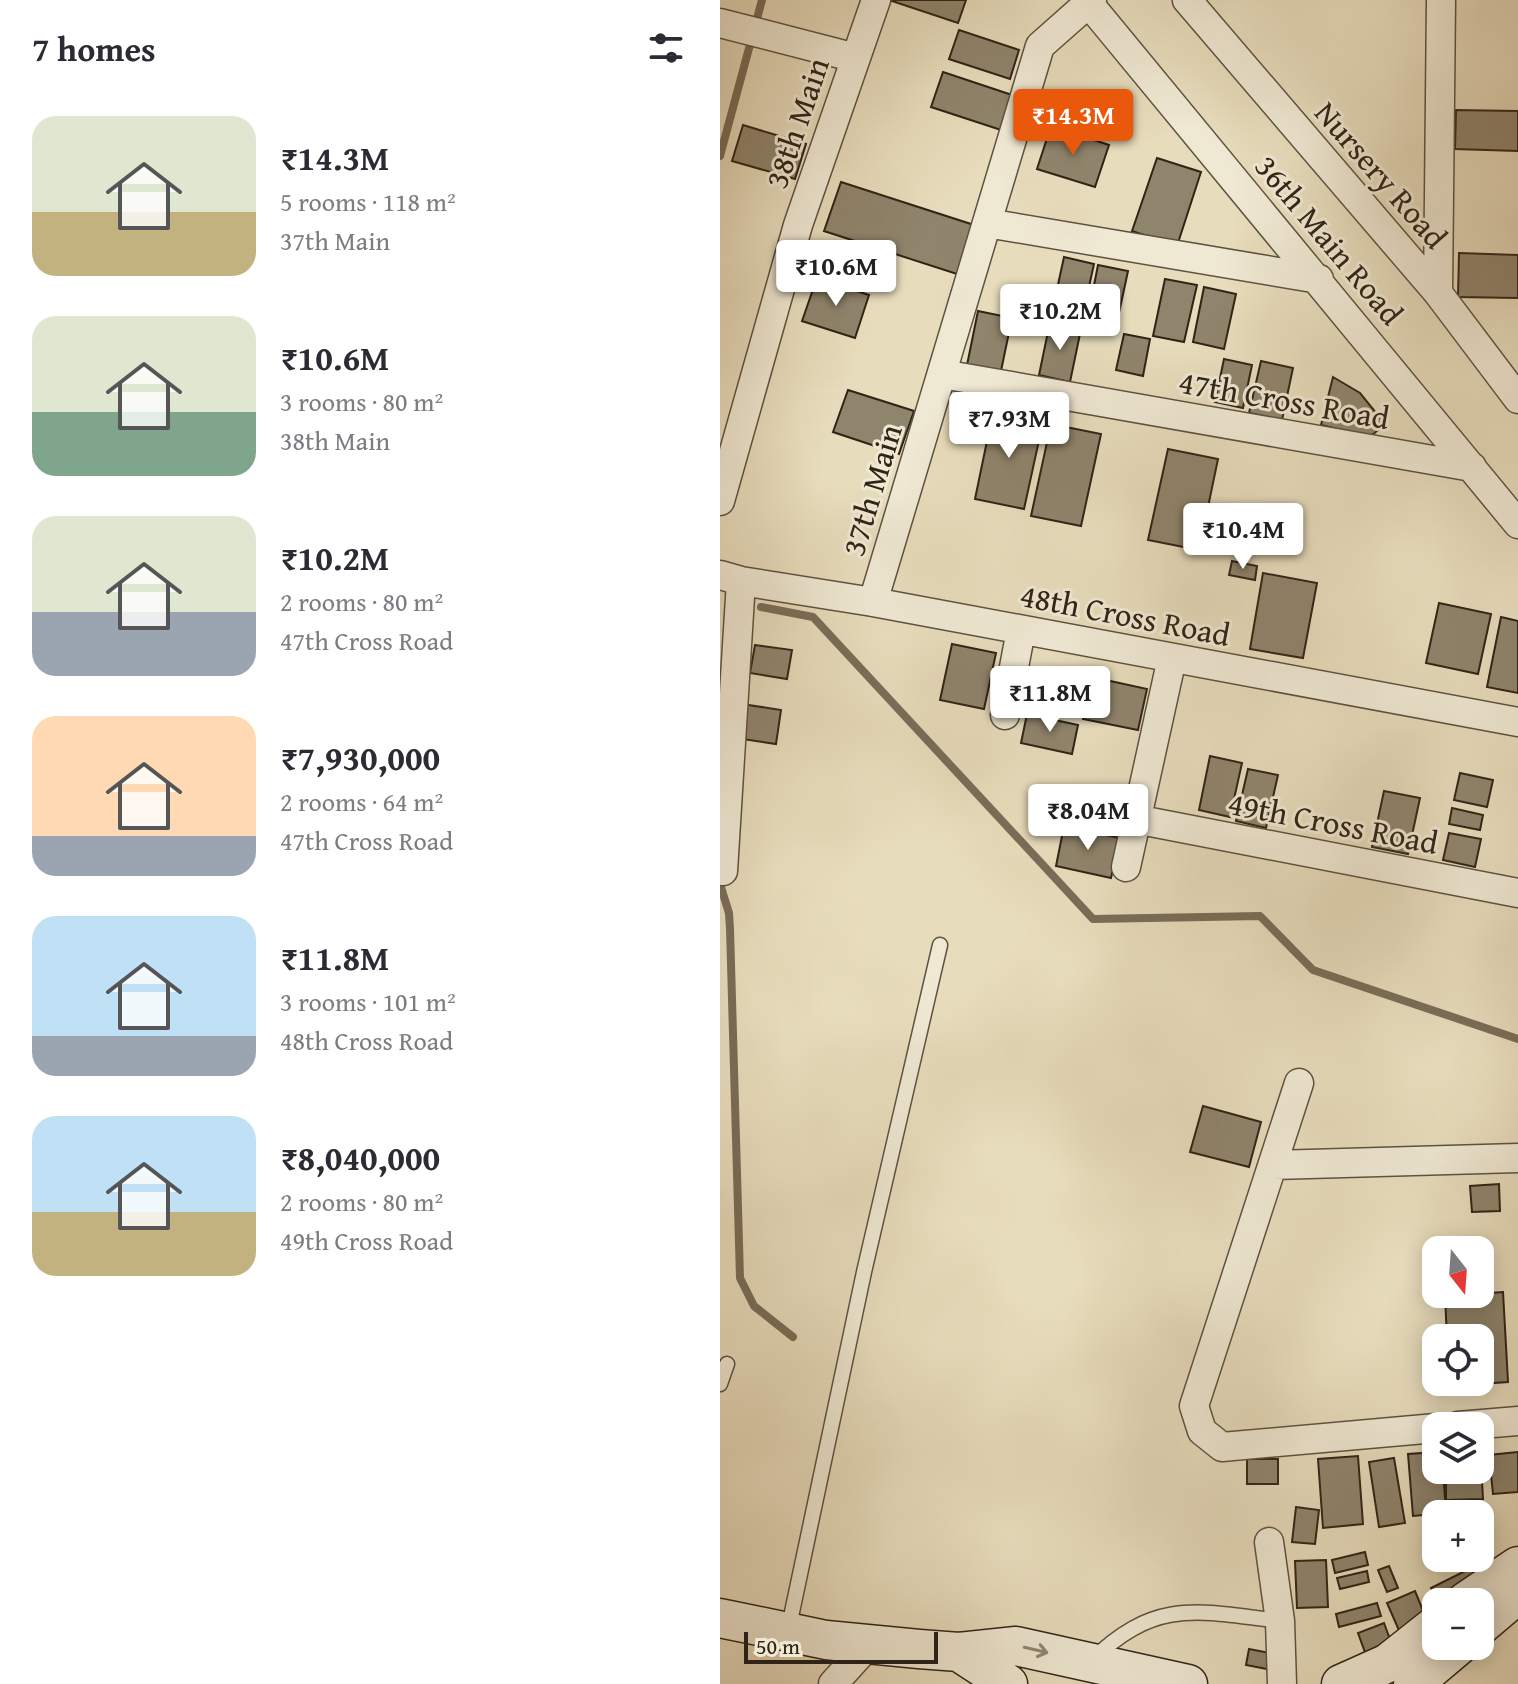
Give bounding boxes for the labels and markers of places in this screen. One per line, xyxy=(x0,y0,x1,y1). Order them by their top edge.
pin: ₹14.3M xyxy=(1008,89,1138,157)
pin: ₹10.6M xyxy=(771,240,901,308)
pin: ₹10.2M xyxy=(995,284,1125,352)
pin: ₹7.93M xyxy=(944,392,1074,460)
pin: ₹10.4M xyxy=(1178,503,1308,571)
pin: ₹11.8M xyxy=(985,666,1115,734)
pin: ₹8.04M xyxy=(1023,784,1153,852)

